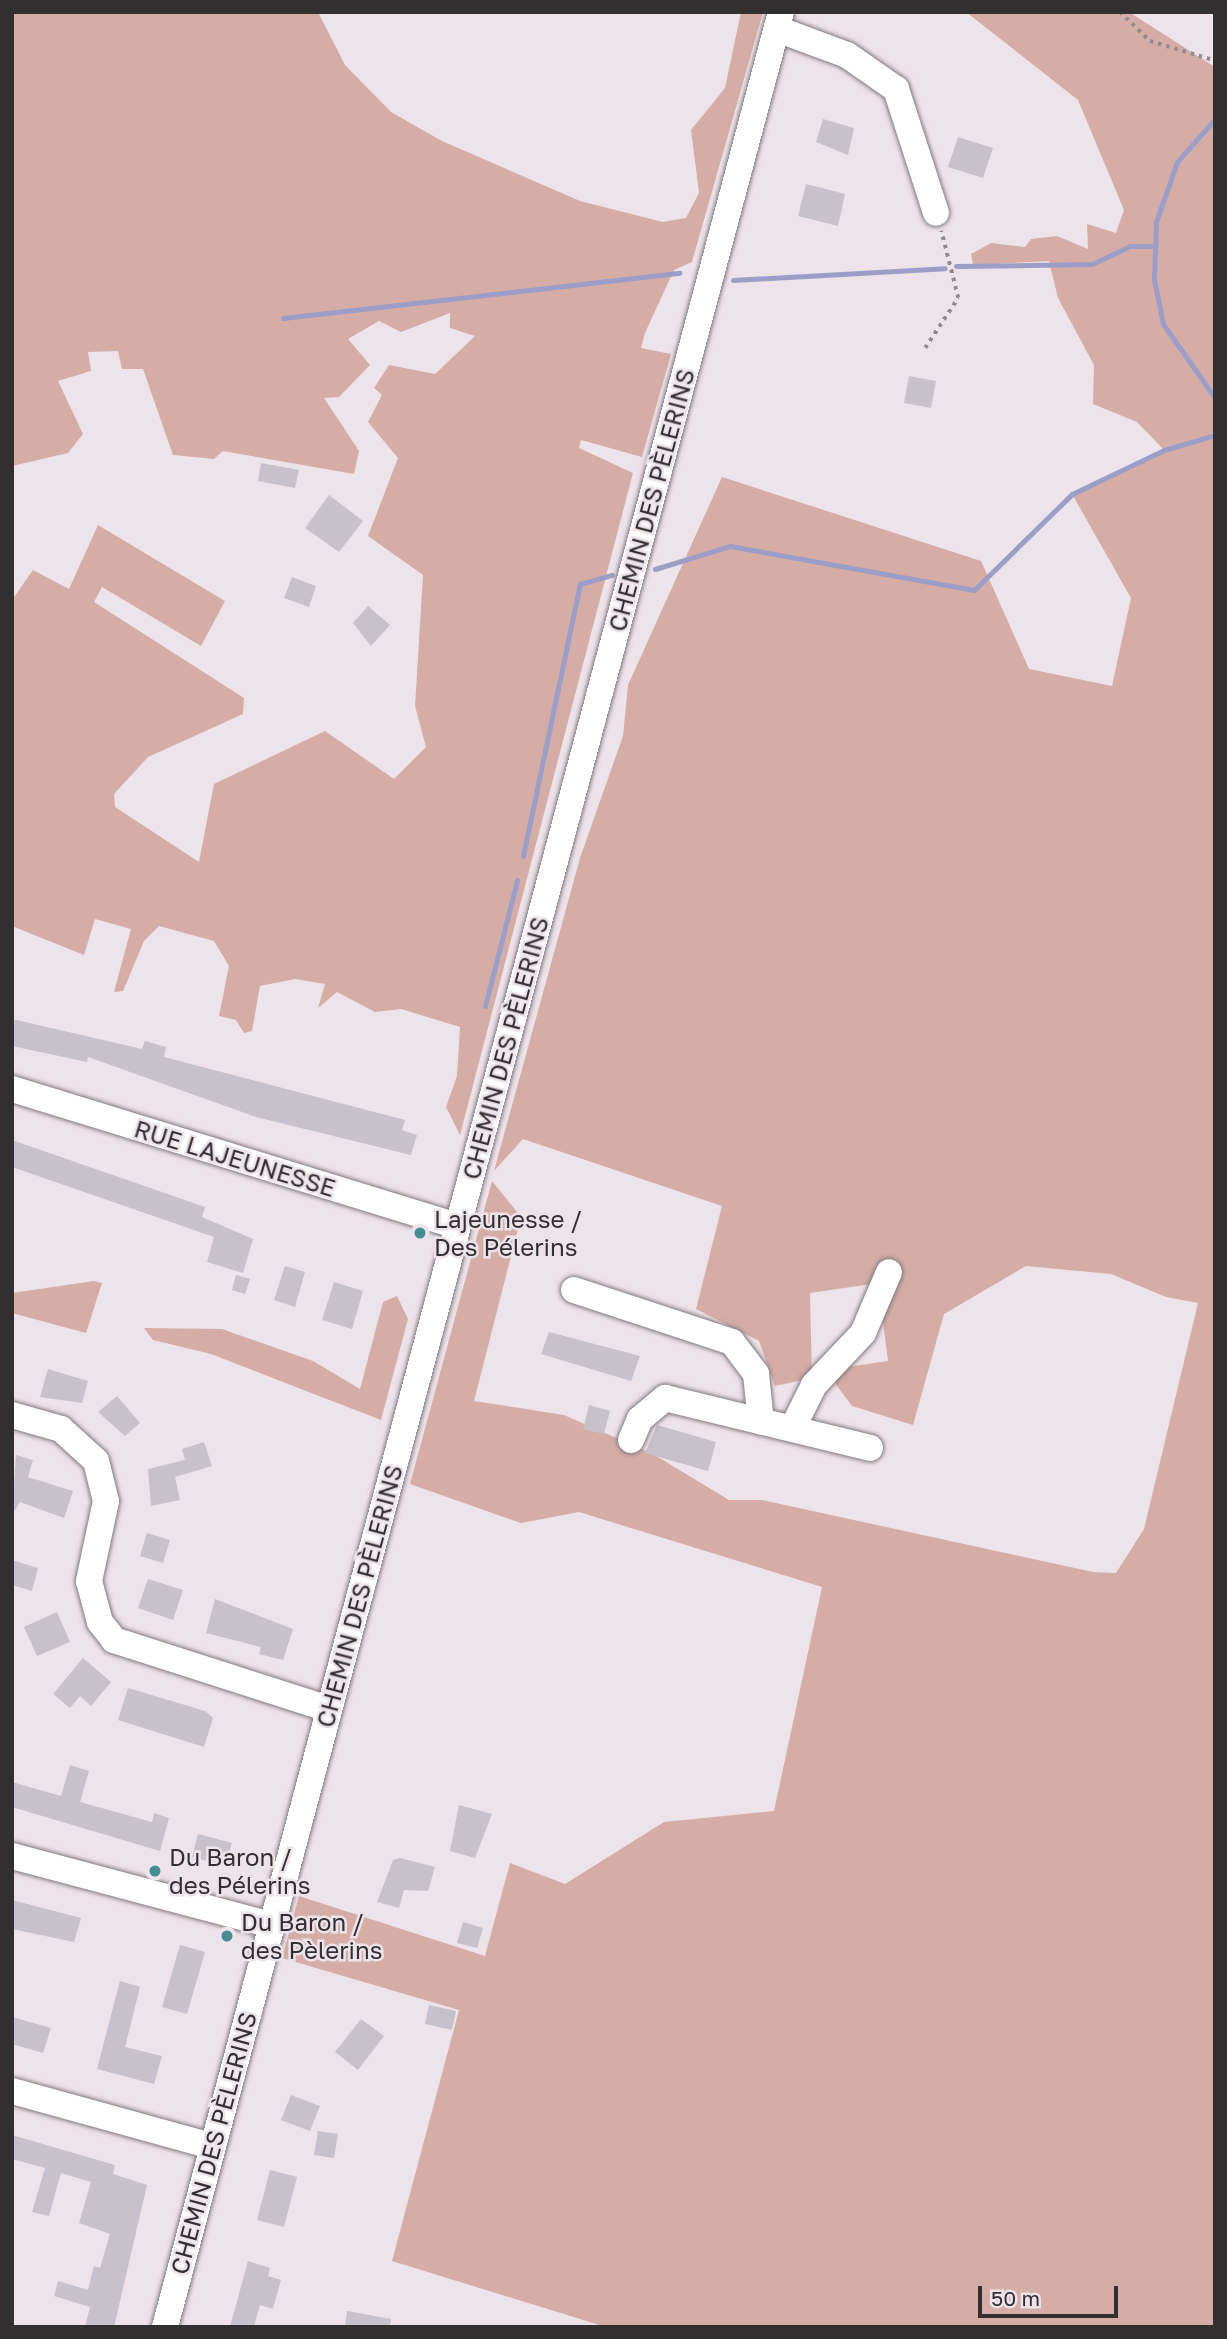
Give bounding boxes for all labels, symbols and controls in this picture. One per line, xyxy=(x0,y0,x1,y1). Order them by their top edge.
street label: CHEMIN DES PÈLERINS xyxy=(602,366,700,634)
street label: CHEMIN DES PÈLERINS xyxy=(456,914,554,1182)
street label: RUE LAJEUNESSE xyxy=(131,1114,339,1202)
place label: Lajeunesse / Des Pélerins xyxy=(434,1205,582,1261)
marker: Lajeunesse / Des Pélerins xyxy=(412,1225,428,1241)
street label: CHEMIN DES PÈLERINS xyxy=(310,1462,408,1730)
place label: Du Baron / des Pélerins xyxy=(169,1843,310,1899)
marker: Du Baron / des Pélerins xyxy=(147,1863,163,1879)
place label: Du Baron / des Pèlerins xyxy=(241,1908,382,1964)
marker: Du Baron / des Pèlerins xyxy=(219,1928,235,1944)
street label: CHEMIN DES PÈLERINS xyxy=(164,2009,262,2277)
scale bar xyxy=(982,2272,1122,2316)
text: 50 m xyxy=(991,2285,1040,2311)

